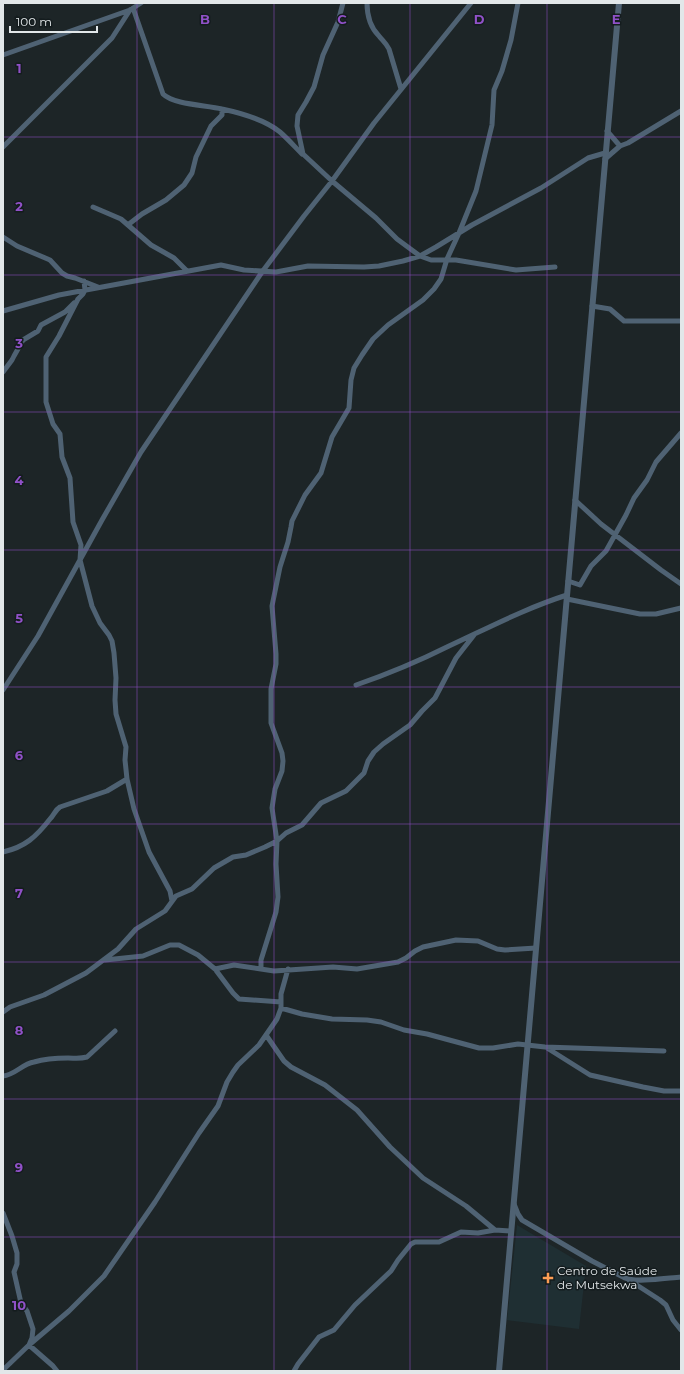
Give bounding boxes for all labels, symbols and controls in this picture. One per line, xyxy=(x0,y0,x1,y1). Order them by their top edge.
scale bar xyxy=(10,8,97,34)
text: B xyxy=(200,11,210,27)
text: C xyxy=(337,11,347,27)
text: D xyxy=(474,11,485,27)
text: E xyxy=(612,11,621,27)
text: 100 m xyxy=(16,14,52,29)
text: 1 xyxy=(16,60,22,76)
text: 2 xyxy=(15,198,23,214)
text: 3 xyxy=(14,335,23,351)
text: 4 xyxy=(15,472,24,488)
text: 5 xyxy=(15,610,23,626)
text: 6 xyxy=(15,747,24,763)
text: 7 xyxy=(15,885,23,901)
text: 8 xyxy=(15,1022,24,1038)
text: 9 xyxy=(15,1159,23,1175)
place label: Centro de Saúde de Mutsekwa xyxy=(557,1263,657,1292)
marker: Centro de Saúde de Mutsekwa xyxy=(542,1272,554,1284)
text: 10 xyxy=(12,1297,26,1313)

